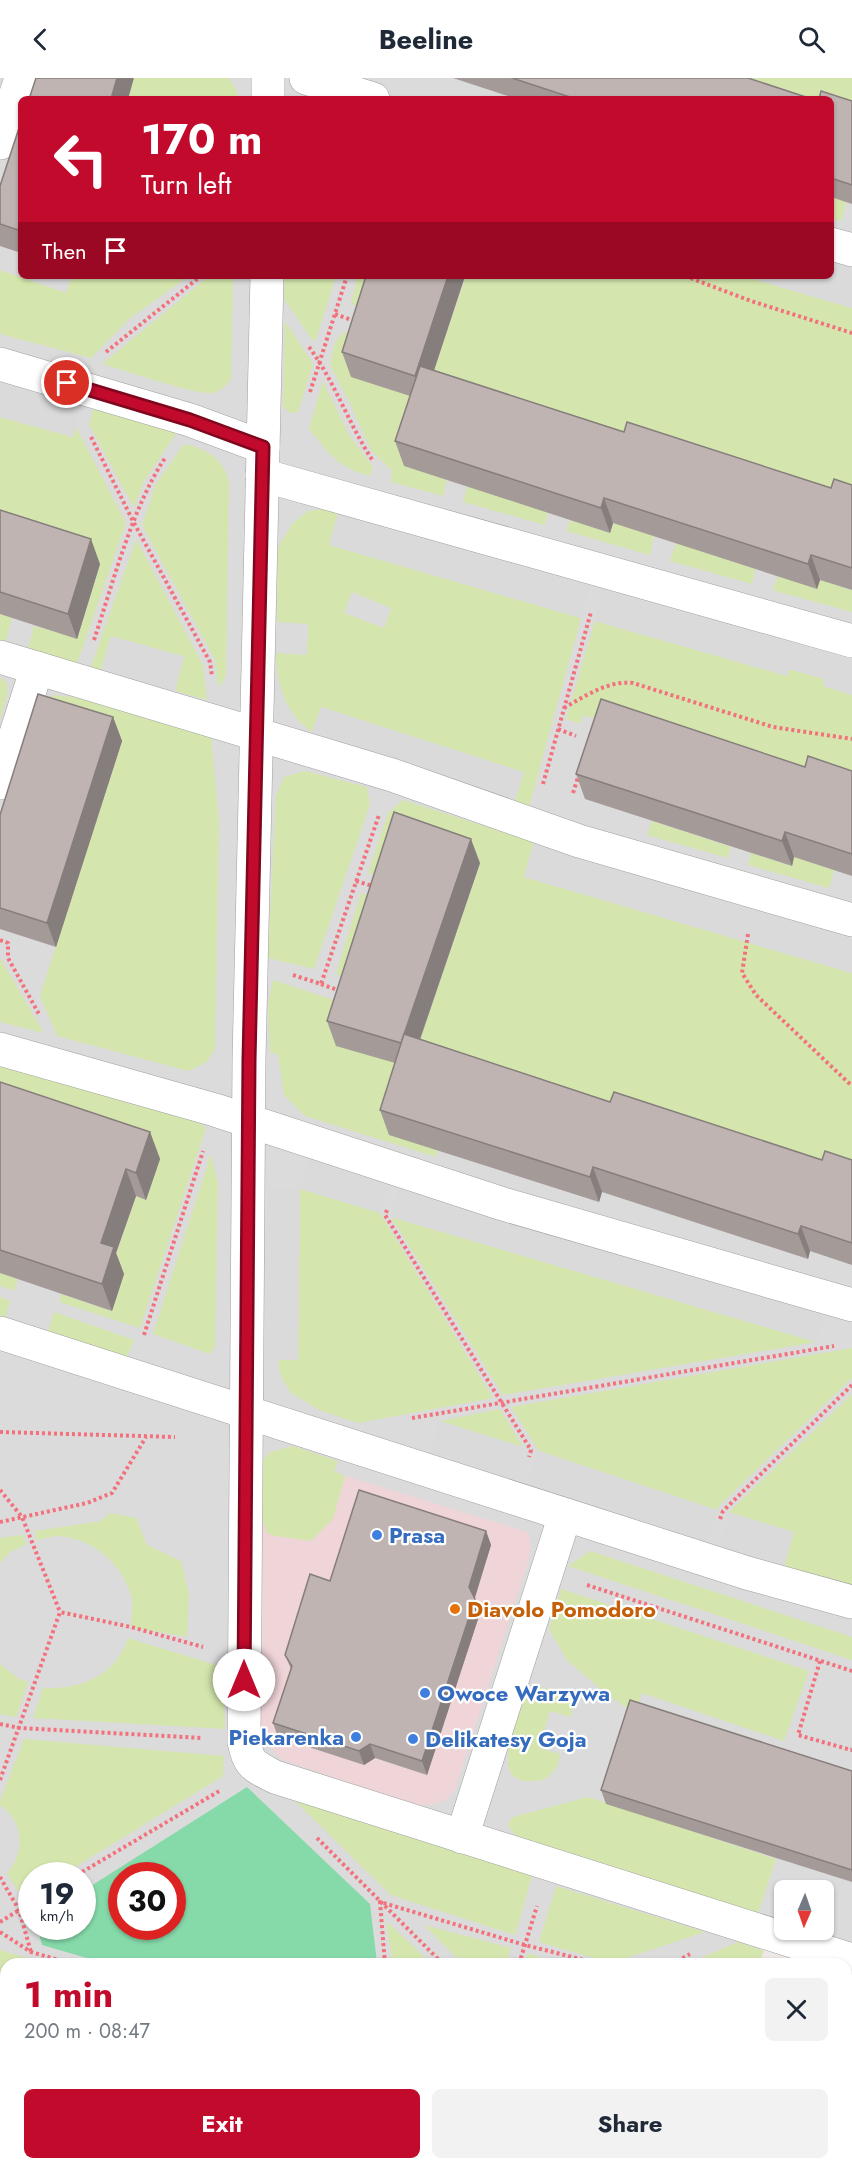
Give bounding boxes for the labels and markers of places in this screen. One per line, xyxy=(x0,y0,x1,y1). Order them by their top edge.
pin xyxy=(41,357,92,408)
place label: Prasa xyxy=(389,1519,445,1551)
marker: Prasa xyxy=(370,1528,384,1542)
place label: Diavolo Pomodoro xyxy=(467,1593,656,1625)
marker: Diavolo Pomodoro xyxy=(448,1602,462,1616)
place label: Owoce Warzywa xyxy=(437,1677,610,1709)
marker: Owoce Warzywa xyxy=(418,1686,432,1700)
place label: Piekarenka xyxy=(229,1721,344,1753)
place label: Delikatesy Goja xyxy=(425,1723,587,1755)
marker: Piekarenka xyxy=(349,1730,363,1744)
marker: Delikatesy Goja xyxy=(406,1732,420,1746)

